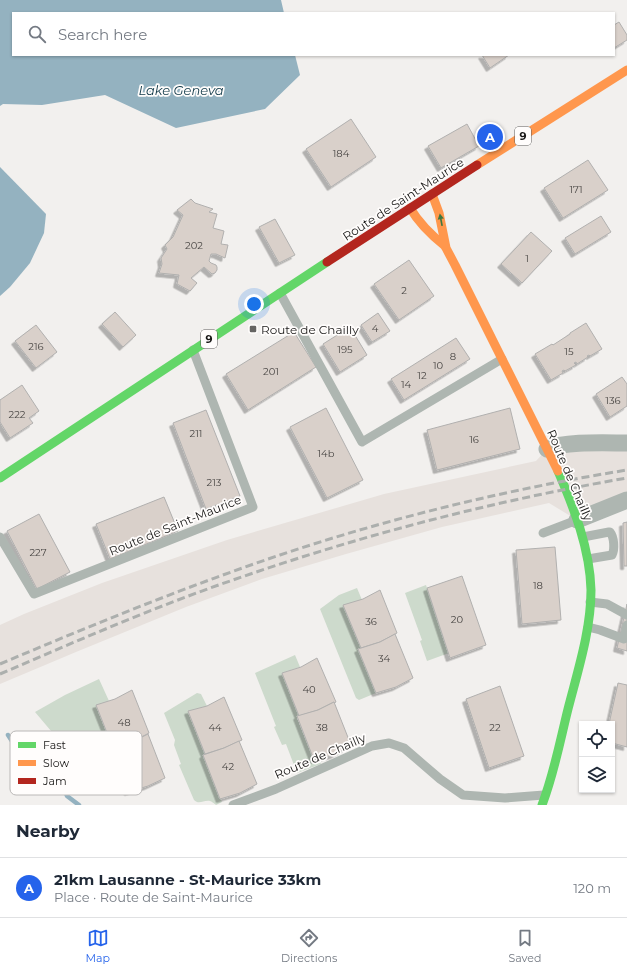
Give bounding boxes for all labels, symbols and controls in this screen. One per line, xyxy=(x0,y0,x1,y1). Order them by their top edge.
search box xyxy=(12,12,615,56)
icon: search xyxy=(26,23,48,45)
text: Search here xyxy=(58,25,147,44)
water label: Lake Geneva xyxy=(138,82,224,98)
pin: A xyxy=(477,122,503,152)
road number: 9 xyxy=(515,127,531,145)
house number: 184 xyxy=(333,147,350,160)
street label: Route de Saint-Maurice xyxy=(340,154,466,244)
house number: 171 xyxy=(569,183,583,196)
one-way arrow xyxy=(437,214,443,226)
house number: 202 xyxy=(185,239,203,252)
house number: 1 xyxy=(525,252,529,265)
house number: 2 xyxy=(401,284,407,297)
your location xyxy=(244,294,264,314)
place label: Route de Chailly xyxy=(261,322,359,337)
house number: 4 xyxy=(372,322,379,335)
marker: Route de Chailly xyxy=(248,324,258,334)
road number: 9 xyxy=(201,330,217,348)
house number: 216 xyxy=(28,340,44,353)
house number: 195 xyxy=(337,343,353,356)
house number: 15 xyxy=(564,345,574,358)
house number: 8 xyxy=(450,350,456,363)
house number: 10 xyxy=(433,359,443,372)
house number: 201 xyxy=(263,365,279,378)
house number: 12 xyxy=(417,369,427,382)
house number: 14 xyxy=(401,378,411,391)
house number: 136 xyxy=(605,394,621,407)
house number: 222 xyxy=(8,408,26,421)
house number: 211 xyxy=(190,427,202,440)
street label: Route de Chailly xyxy=(544,427,596,523)
house number: 16 xyxy=(469,433,479,446)
house number: 14b xyxy=(318,447,335,460)
house number: 213 xyxy=(207,476,222,489)
street label: Route de Saint-Maurice xyxy=(107,492,243,558)
house number: 227 xyxy=(29,546,47,559)
house number: 18 xyxy=(533,579,543,592)
house number: 20 xyxy=(451,613,464,626)
house number: 36 xyxy=(365,615,377,628)
house number: 34 xyxy=(378,652,391,665)
house number: 40 xyxy=(302,683,316,696)
house number: 48 xyxy=(117,716,131,729)
house number: 44 xyxy=(208,721,222,734)
house number: 38 xyxy=(316,721,328,734)
house number: 22 xyxy=(489,721,501,734)
map controls xyxy=(579,721,615,793)
button: locate xyxy=(579,721,615,757)
street label: Route de Chailly xyxy=(272,730,368,782)
legend xyxy=(10,731,142,795)
text: Fast xyxy=(43,738,67,752)
text: Slow xyxy=(43,756,69,770)
button: layers xyxy=(579,757,615,793)
house number: 42 xyxy=(222,760,234,773)
text: Jam xyxy=(42,774,67,788)
text: Nearby xyxy=(16,821,80,841)
text: 21km Lausanne - St-Maurice 33km xyxy=(54,870,321,889)
text: A xyxy=(24,880,34,896)
text: 120 m xyxy=(573,880,611,896)
text: Place · Route de Saint-Maurice xyxy=(54,889,253,905)
tab: Map xyxy=(86,927,110,965)
tab: Directions xyxy=(281,927,337,965)
tab: Saved xyxy=(508,927,541,965)

